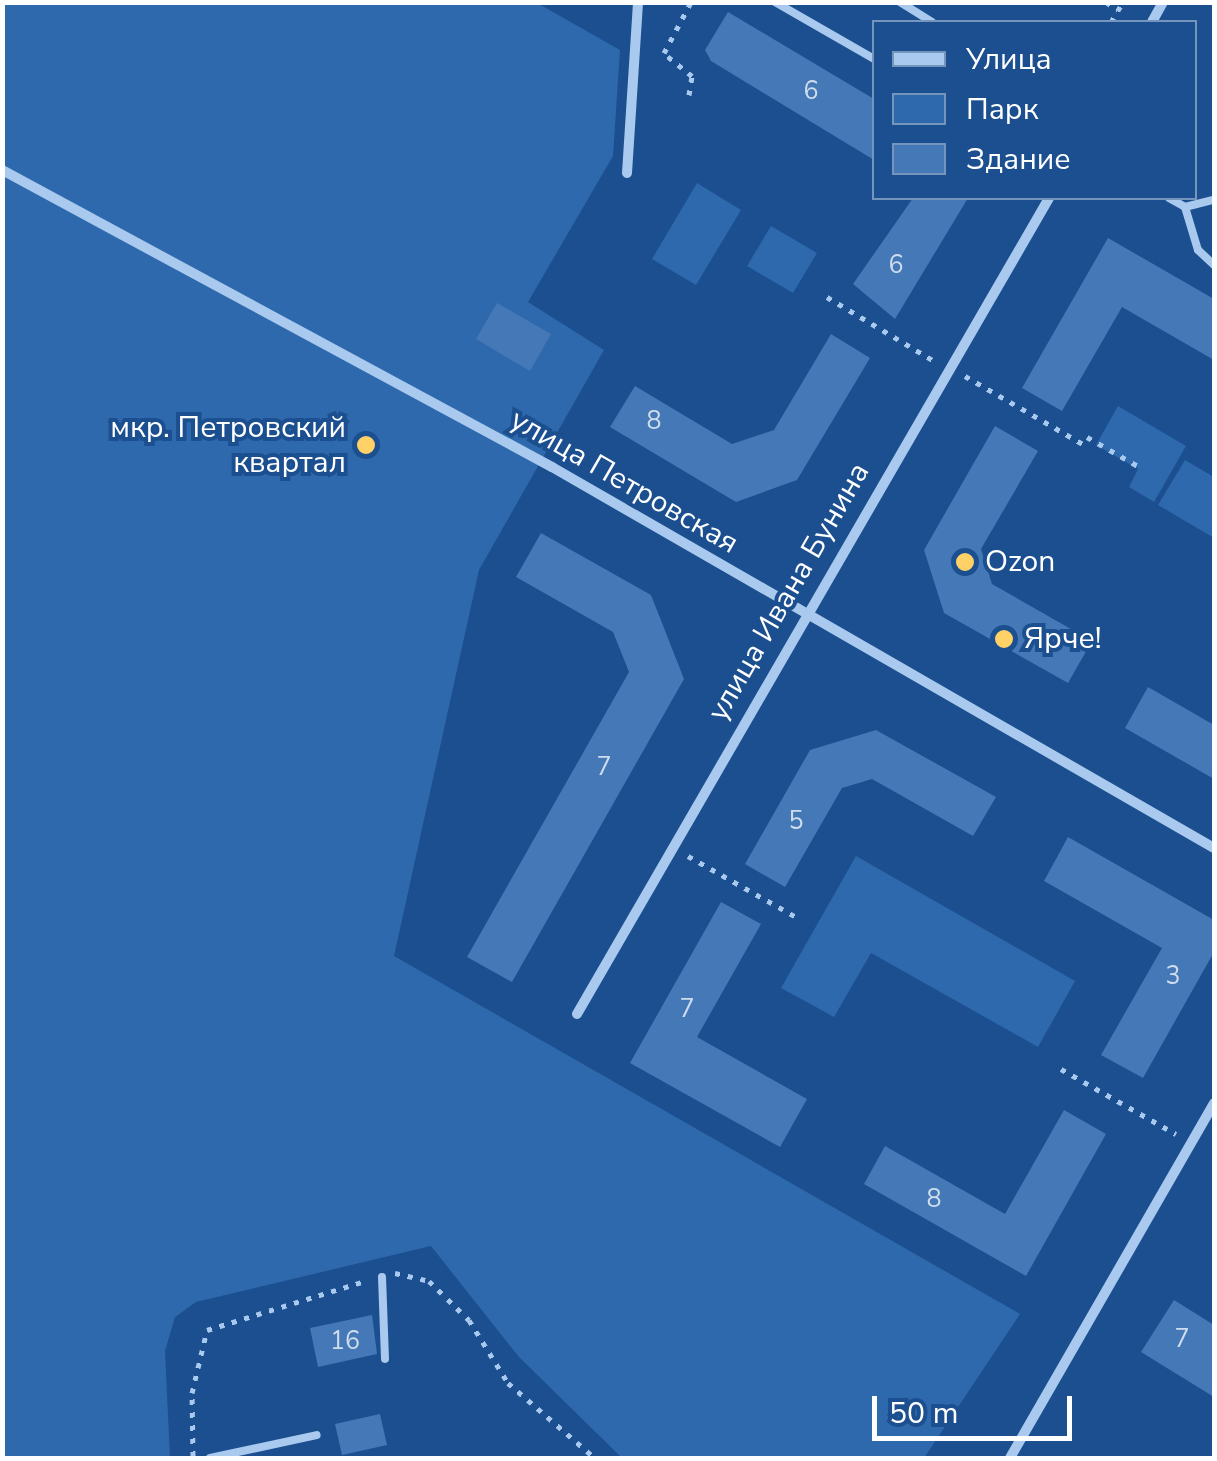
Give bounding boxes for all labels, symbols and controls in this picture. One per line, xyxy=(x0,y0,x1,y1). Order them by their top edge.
legend xyxy=(872,20,1197,200)
text: Улица xyxy=(966,39,1052,80)
house number: 6 xyxy=(804,76,818,106)
text: Парк xyxy=(966,89,1038,130)
text: Здание xyxy=(966,139,1071,180)
house number: 6 xyxy=(889,250,903,280)
street label: улица Петровская xyxy=(504,402,744,562)
house number: 8 xyxy=(647,406,661,436)
place label: мкр. Петровский квартал xyxy=(110,410,346,480)
marker: мкр. Петровский квартал xyxy=(355,434,377,456)
street label: улица Ивана Бунина xyxy=(700,457,878,727)
place label: Ozon xyxy=(985,544,1055,580)
marker: Ozon xyxy=(954,551,976,573)
place label: Ярче! xyxy=(1024,621,1102,657)
marker: Ярче! xyxy=(993,628,1015,650)
house number: 7 xyxy=(597,752,611,782)
house number: 5 xyxy=(789,806,803,836)
house number: 3 xyxy=(1166,961,1180,991)
house number: 7 xyxy=(680,994,694,1024)
house number: 8 xyxy=(927,1184,941,1214)
house number: 7 xyxy=(1175,1324,1189,1354)
house number: 16 xyxy=(330,1326,360,1356)
scale bar xyxy=(877,1376,1077,1438)
text: 50 m xyxy=(889,1393,958,1434)

